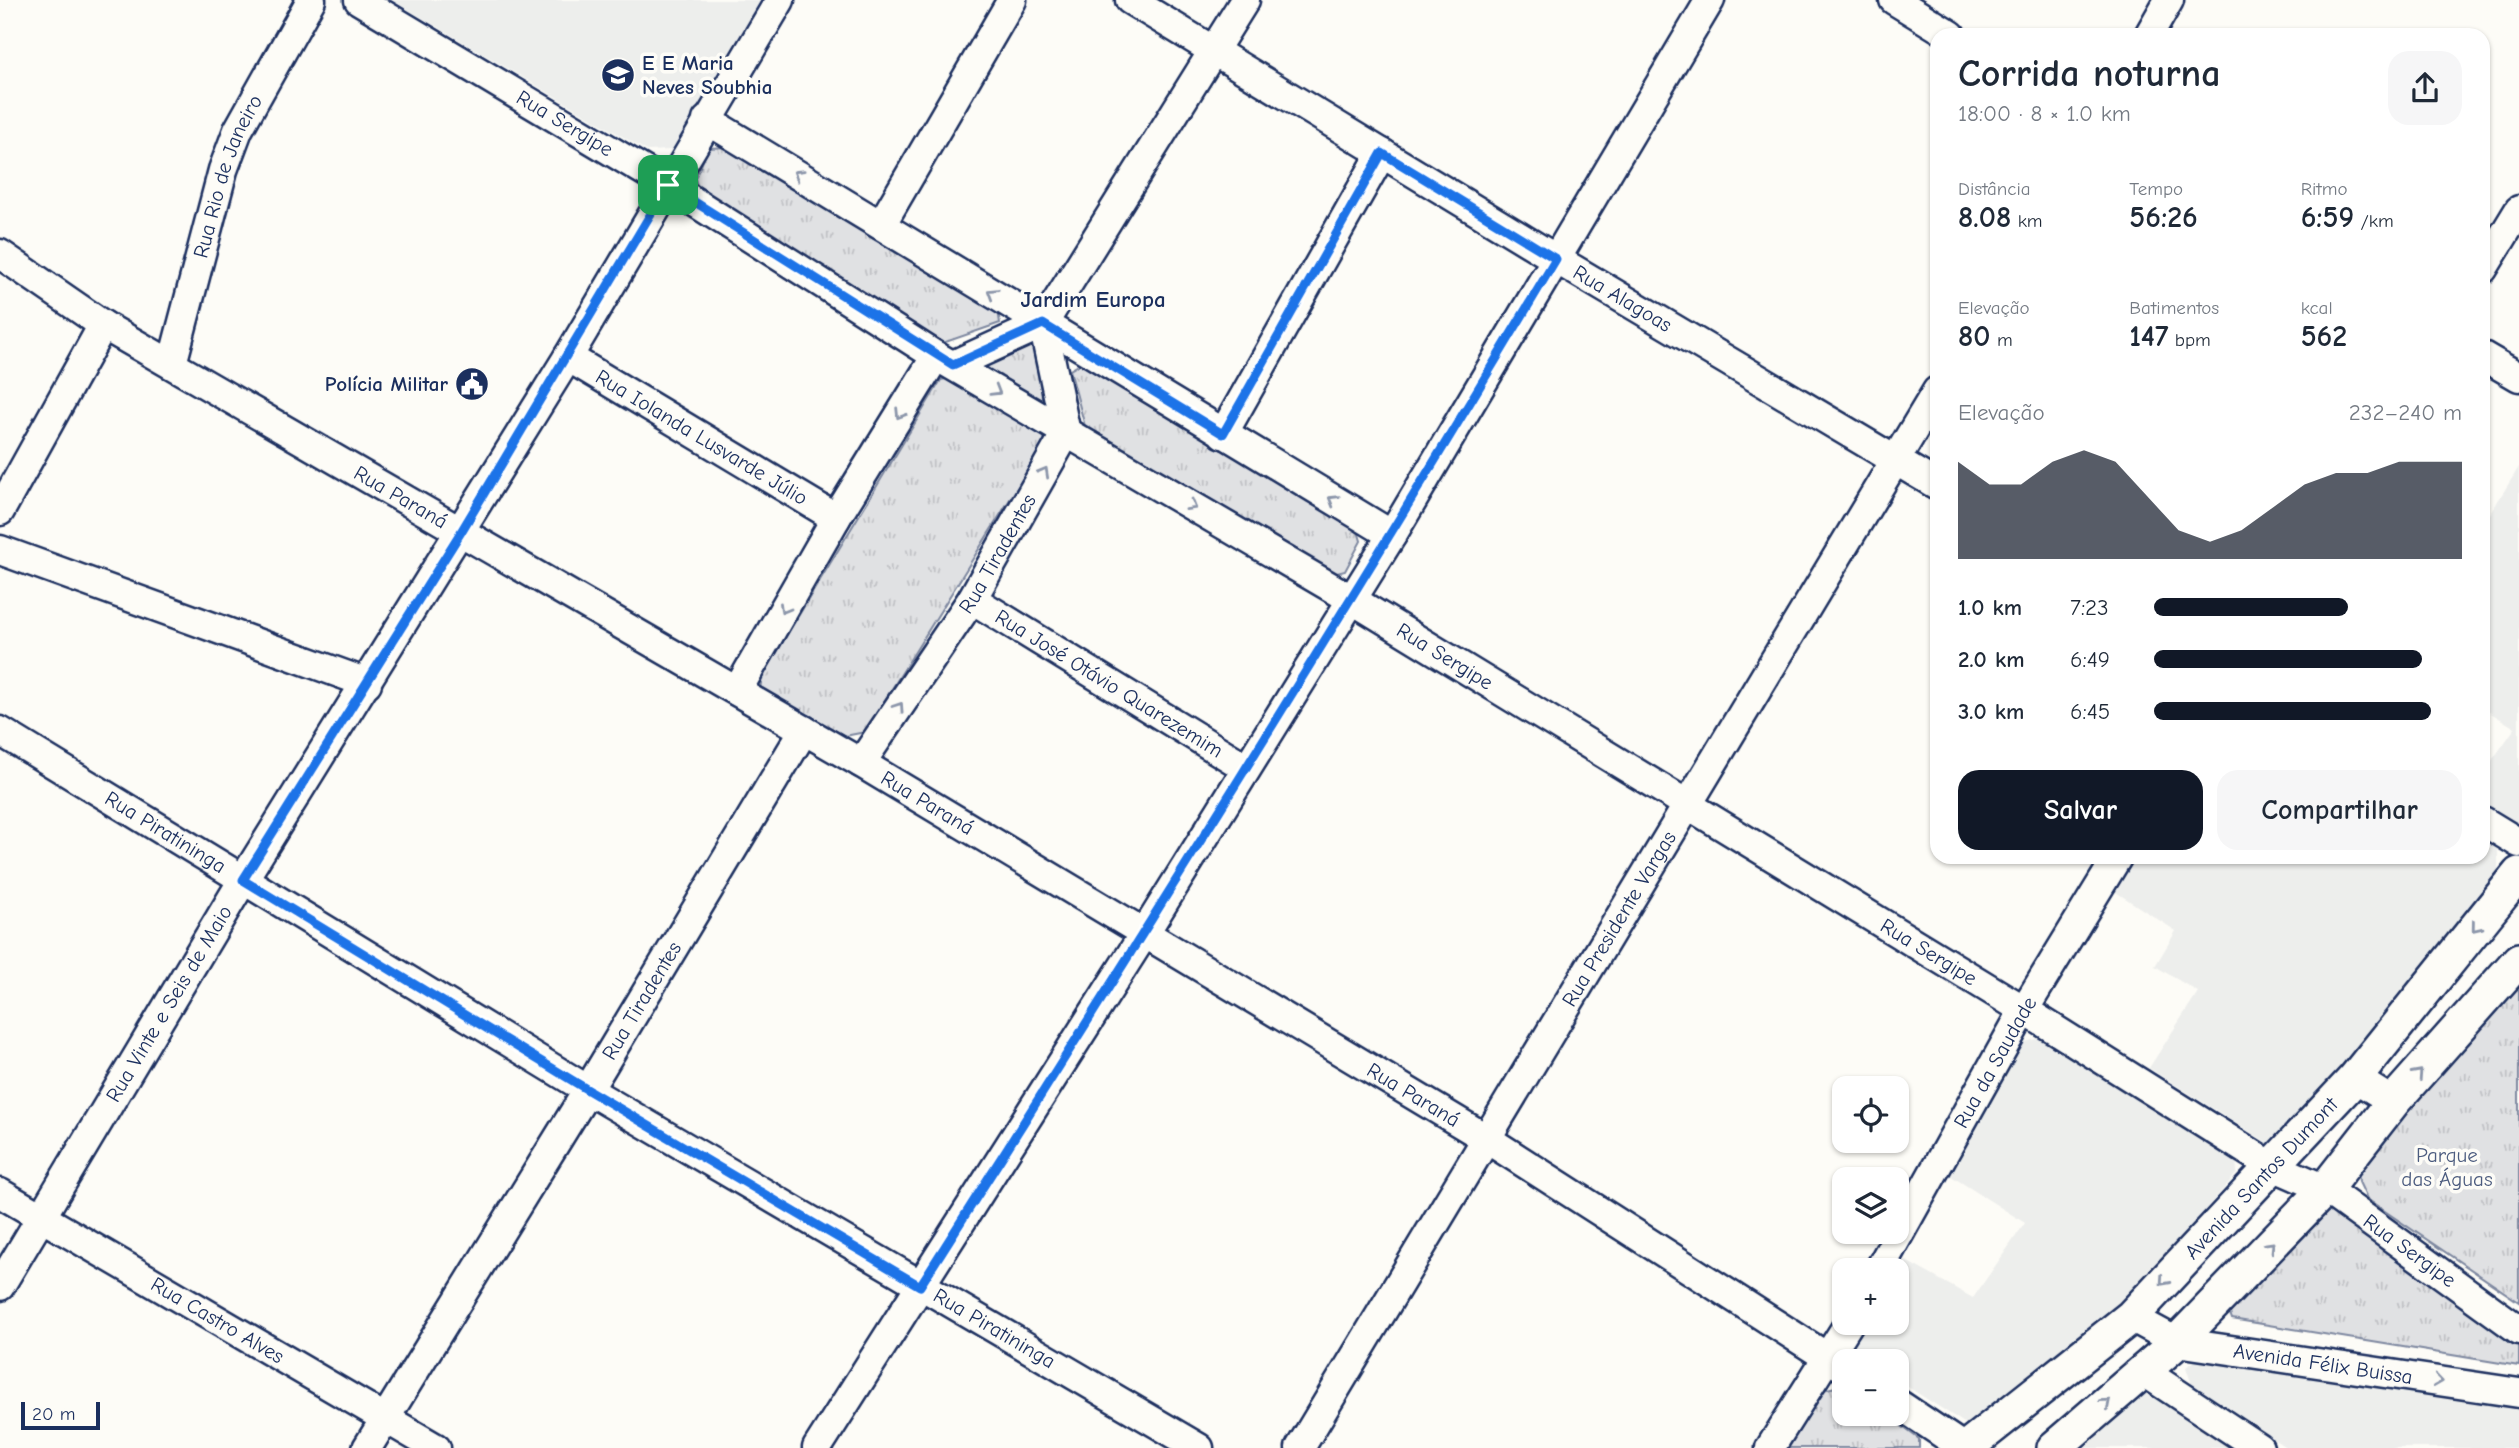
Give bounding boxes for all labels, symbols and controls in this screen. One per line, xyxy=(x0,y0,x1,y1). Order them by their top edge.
place label: E E Maria Neves Soubhia xyxy=(642,51,772,99)
button: share xyxy=(2388,51,2462,125)
text: Corrida noturna xyxy=(1958,52,2221,96)
school or university icon: E E Maria Neves Soubhia xyxy=(599,56,637,94)
street label: Rua Sergipe xyxy=(512,85,618,161)
street label: Rua Rio de Janeiro xyxy=(188,91,267,261)
text: 18:00 · 8 × 1.0 km xyxy=(1958,100,2131,127)
pin xyxy=(638,155,698,215)
icon: arrive xyxy=(649,166,687,204)
one-way arrow xyxy=(792,170,805,183)
text: Distância xyxy=(1958,178,2031,200)
text: Tempo xyxy=(2129,178,2183,200)
text: Ritmo xyxy=(2301,178,2348,200)
text: 8.08 xyxy=(1958,200,2011,235)
text: 56:26 xyxy=(2129,200,2198,235)
text: 6:59 xyxy=(2301,200,2354,235)
text: km xyxy=(2011,210,2043,232)
text: /km xyxy=(2354,210,2394,232)
street label: Rua Alagoas xyxy=(1569,260,1676,337)
district label: Jardim Europa xyxy=(1020,286,1166,313)
one-way arrow xyxy=(986,288,999,301)
text: Elevação xyxy=(1958,297,2030,319)
text: Batimentos xyxy=(2129,297,2219,319)
text: kcal xyxy=(2301,297,2333,319)
text: 80 xyxy=(1958,319,1991,354)
text: 147 xyxy=(2129,319,2168,354)
text: 562 xyxy=(2301,319,2347,354)
text: m xyxy=(1991,329,2013,351)
text: bpm xyxy=(2168,329,2211,351)
public building icon: Polícia Militar xyxy=(453,365,491,403)
street label: Rua Iolanda Lusvarde Júlio xyxy=(592,365,812,510)
place label: Polícia Militar xyxy=(325,372,449,396)
one-way arrow xyxy=(988,382,1001,395)
text: Elevação xyxy=(1958,399,2045,426)
text: 232–240 m xyxy=(2349,399,2462,426)
one-way arrow xyxy=(896,406,909,419)
street label: Rua Paraná xyxy=(350,461,452,533)
one-way arrow xyxy=(1036,466,1049,479)
street label: Rua Tiradentes xyxy=(954,490,1041,618)
one-way arrow xyxy=(1328,495,1341,508)
one-way arrow xyxy=(1185,498,1197,511)
text: 1.0 km xyxy=(1958,594,2022,621)
text: 7:23 xyxy=(2070,594,2109,621)
one-way arrow xyxy=(779,602,792,615)
street label: Rua José Otávio Quarezemim xyxy=(991,604,1227,763)
street label: Rua Sergipe xyxy=(1392,618,1497,695)
text: 2.0 km xyxy=(1958,646,2024,673)
text: 6:49 xyxy=(2070,646,2110,673)
text: 3.0 km xyxy=(1958,698,2024,725)
text: 6:45 xyxy=(2070,698,2110,725)
one-way arrow xyxy=(891,702,904,715)
street label: Rua Paraná xyxy=(877,766,978,840)
button: Salvar xyxy=(1958,770,2203,850)
button: Compartilhar xyxy=(2217,770,2462,850)
street label: Rua Piratininga xyxy=(101,786,230,878)
street label: Rua Presidente Vargas xyxy=(1557,827,1681,1011)
street label: Rua Vinte e Seis de Maio xyxy=(101,901,237,1106)
street label: Rua Sergipe xyxy=(1876,913,1981,990)
one-way arrow xyxy=(2472,919,2485,932)
street label: Rua Tiradentes xyxy=(597,937,686,1064)
street label: Rua da Saudade xyxy=(1949,992,2041,1132)
street label: Rua Paraná xyxy=(1363,1058,1464,1132)
one-way arrow xyxy=(2410,1069,2422,1082)
map controls xyxy=(1832,1076,1909,1426)
button: locate xyxy=(1832,1076,1909,1153)
street label: Avenida Santos Dumont xyxy=(2180,1092,2343,1264)
park label: Parque das Águas xyxy=(2401,1143,2493,1191)
button: layers xyxy=(1832,1167,1909,1244)
street label: Rua Sergipe xyxy=(2359,1209,2461,1292)
one-way arrow xyxy=(2262,1241,2275,1254)
button: + xyxy=(1832,1258,1909,1335)
street label: Rua Castro Alves xyxy=(147,1272,288,1368)
one-way arrow xyxy=(2159,1273,2172,1286)
street label: Rua Piratininga xyxy=(929,1283,1060,1373)
street label: Avenida Félix Buissa xyxy=(2232,1339,2414,1389)
button: − xyxy=(1832,1349,1909,1426)
one-way arrow xyxy=(2433,1373,2444,1388)
scale bar xyxy=(21,1399,100,1431)
one-way arrow xyxy=(2098,1399,2111,1411)
text: 20 m xyxy=(32,1403,76,1425)

